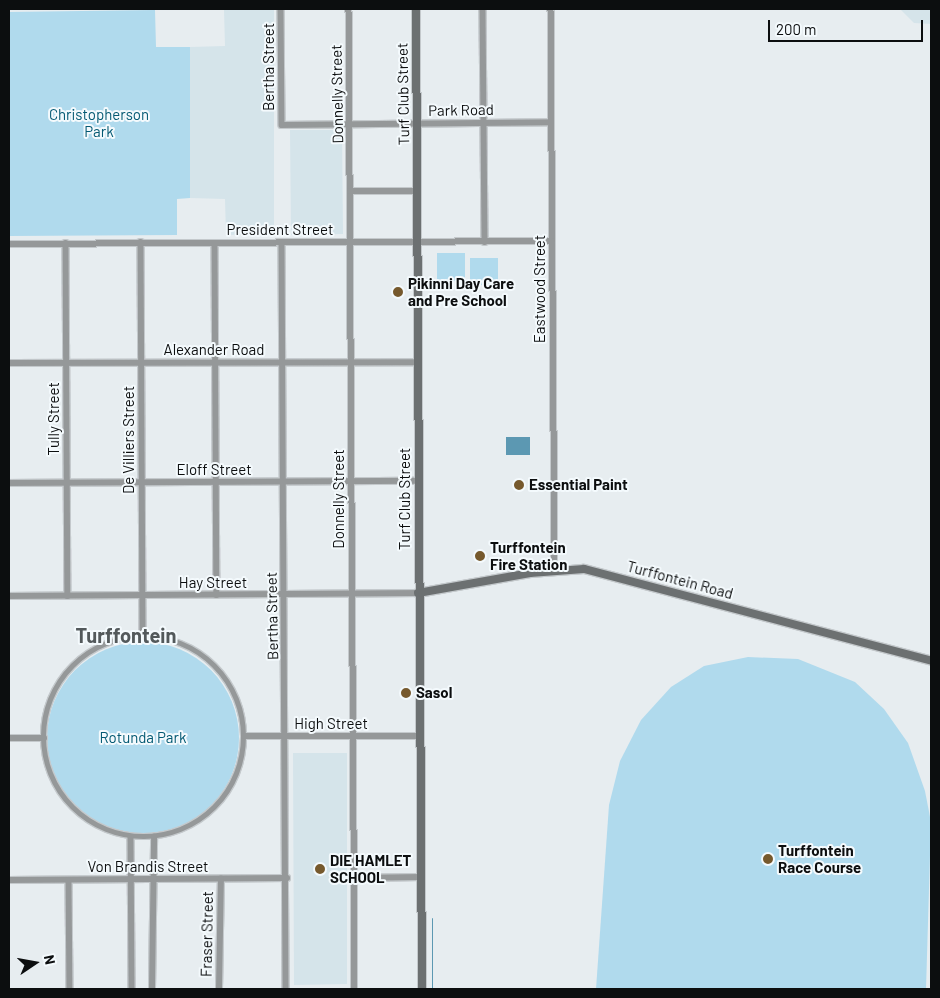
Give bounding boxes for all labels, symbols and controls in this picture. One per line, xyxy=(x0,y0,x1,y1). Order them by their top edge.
scale bar xyxy=(770,10,925,42)
text: 200 m xyxy=(776,20,816,38)
street label: Bertha Street xyxy=(260,23,278,111)
street label: Turf Club Street xyxy=(393,43,413,145)
street label: Donnelly Street xyxy=(327,44,347,144)
street label: Park Road xyxy=(428,100,494,120)
park label: Christopherson Park xyxy=(49,105,149,140)
street label: President Street xyxy=(227,221,333,239)
street label: Eastwood Street xyxy=(531,235,549,343)
place label: Pikinni Day Care and Pre School xyxy=(408,274,514,309)
marker: Pikinni Day Care and Pre School xyxy=(392,286,404,298)
street label: Alexander Road xyxy=(164,341,264,359)
street label: Tully Street xyxy=(45,382,63,456)
street label: De Villiers Street xyxy=(120,386,138,494)
street label: Turf Club Street xyxy=(396,448,414,550)
street label: Donnelly Street xyxy=(330,449,348,549)
street label: Eloff Street xyxy=(176,461,252,479)
place label: Essential Paint xyxy=(529,476,628,494)
marker: Essential Paint xyxy=(513,479,525,491)
place label: Turffontein Fire Station xyxy=(490,538,567,573)
marker: Turffontein Fire Station xyxy=(474,550,486,562)
street label: Turffontein Road xyxy=(625,557,735,603)
street label: Bertha Street xyxy=(262,572,282,660)
street label: Hay Street xyxy=(179,574,247,592)
district label: Turffontein xyxy=(76,623,176,647)
place label: Sasol xyxy=(416,684,452,702)
marker: Sasol xyxy=(400,687,412,699)
street label: High Street xyxy=(294,715,368,733)
park label: Rotunda Park xyxy=(99,729,187,747)
place label: Turffontein Race Course xyxy=(778,841,861,876)
place label: DIE HAMLET SCHOOL xyxy=(330,851,411,886)
marker: Turffontein Race Course xyxy=(762,853,774,865)
street label: Von Brandis Street xyxy=(87,858,209,876)
marker: DIE HAMLET SCHOOL xyxy=(314,863,326,875)
street label: Fraser Street xyxy=(197,891,217,977)
north arrow xyxy=(10,938,60,988)
text: N xyxy=(41,953,59,966)

